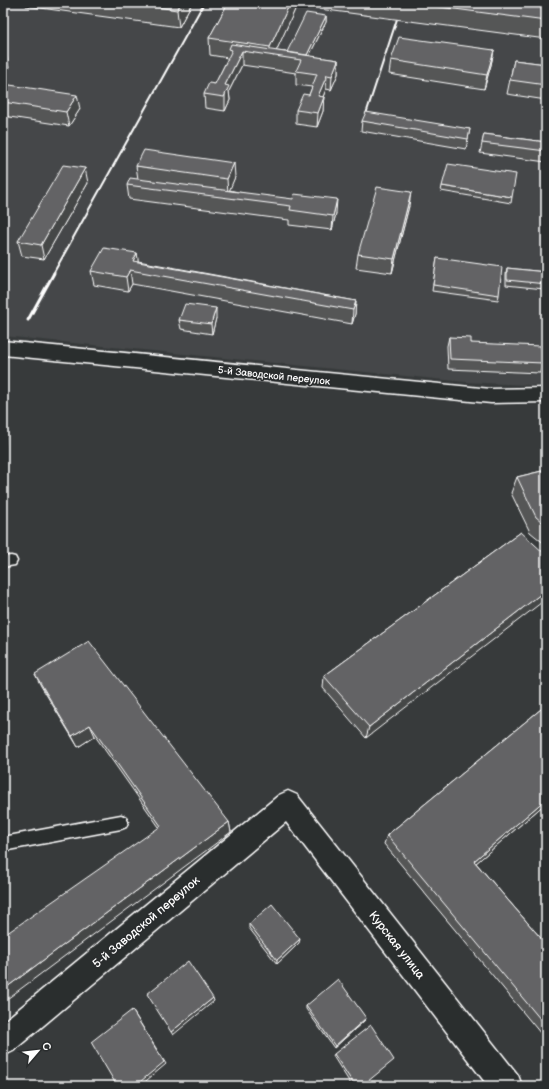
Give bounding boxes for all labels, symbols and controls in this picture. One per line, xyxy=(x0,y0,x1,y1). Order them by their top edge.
street label: 5-й Заводской переулок xyxy=(217,364,331,388)
street label: 5-й Заводской переулок xyxy=(90,873,204,972)
street label: Курская улица xyxy=(365,908,428,982)
north arrow xyxy=(18,1031,58,1071)
text: С xyxy=(39,1040,54,1053)

